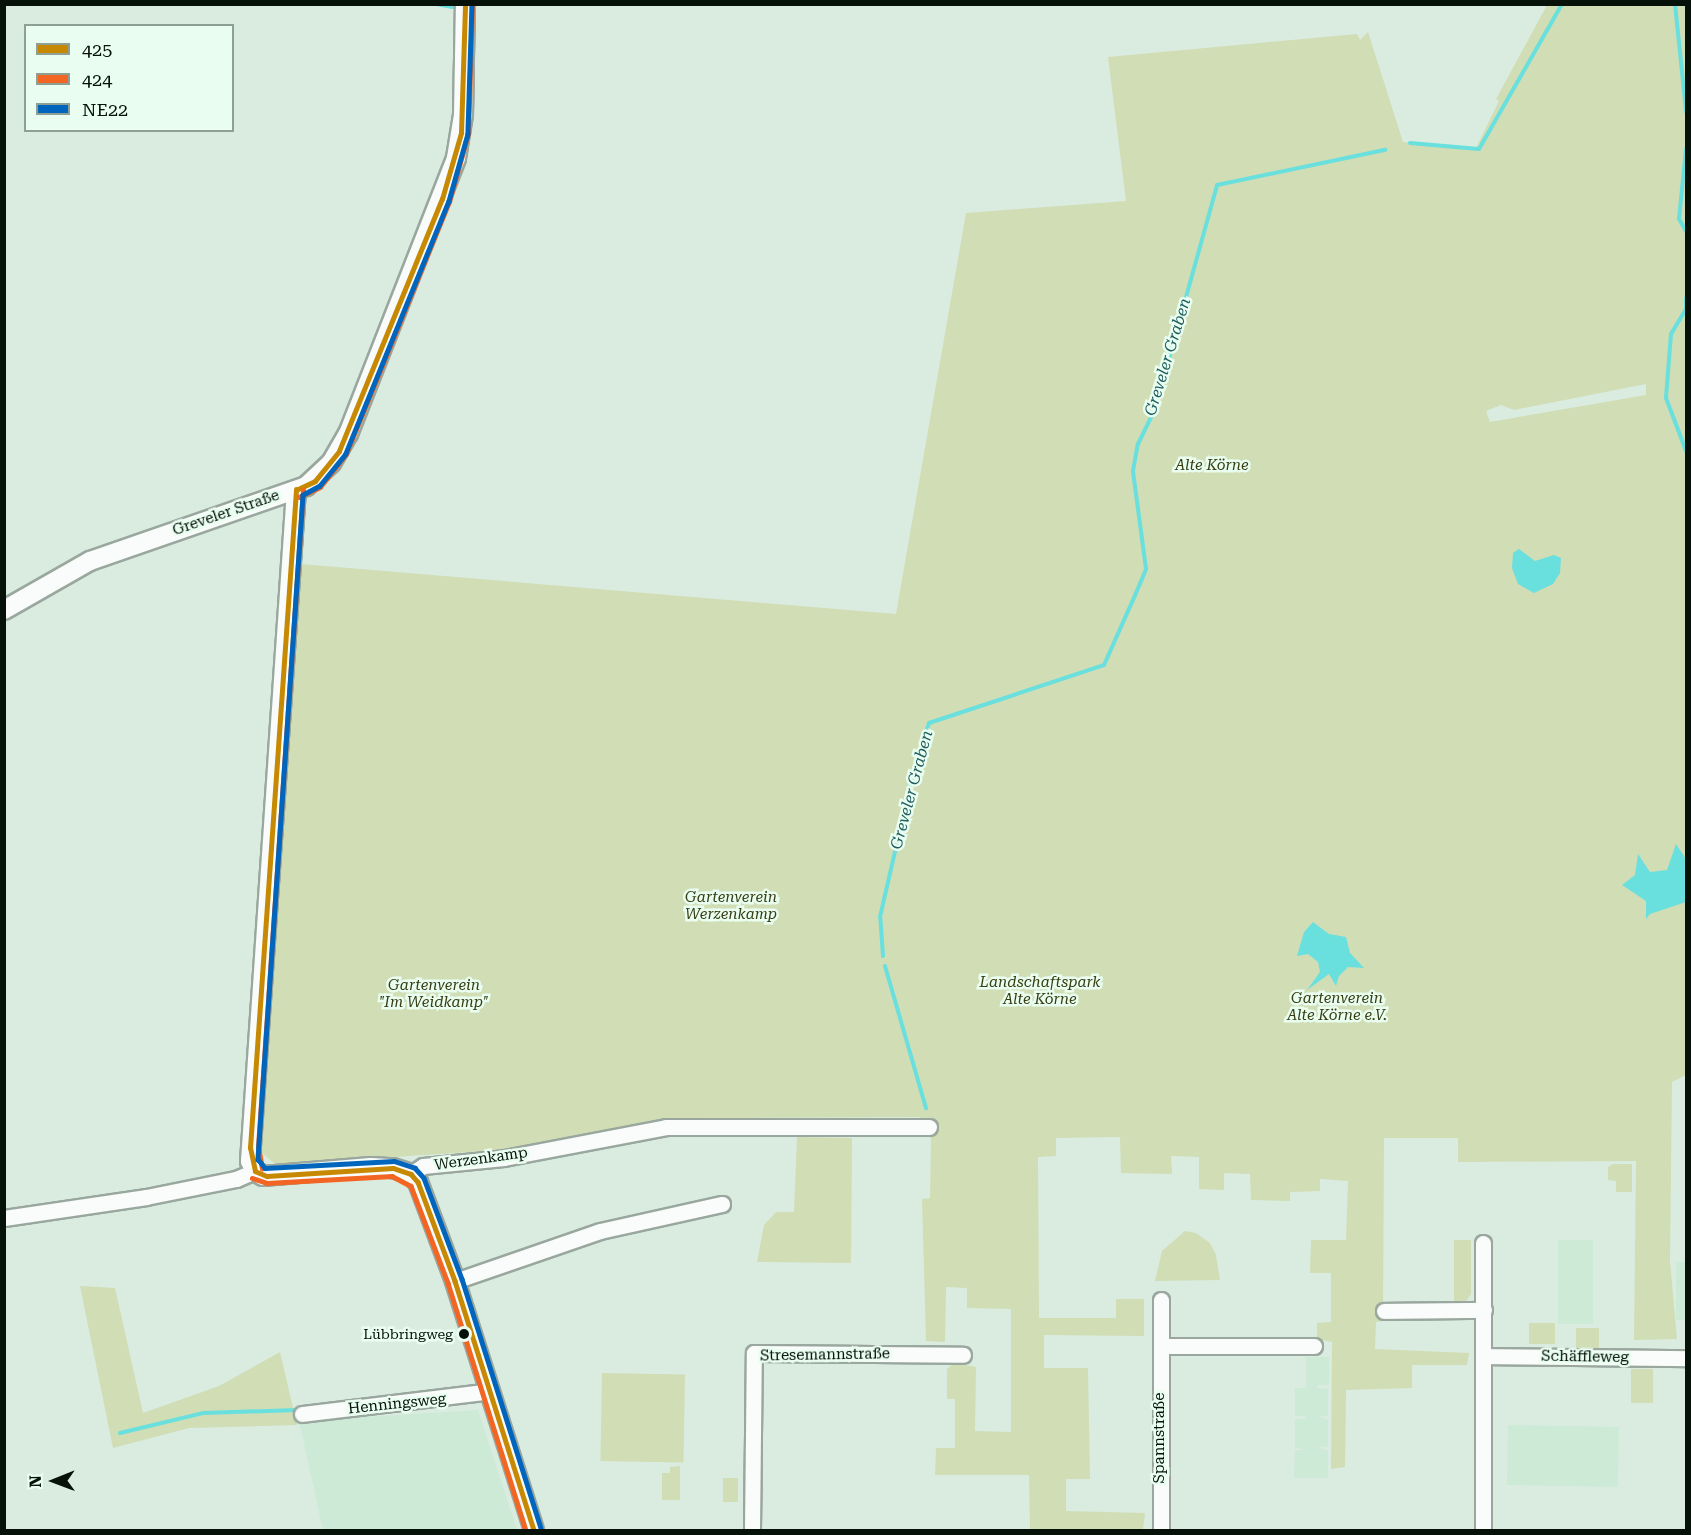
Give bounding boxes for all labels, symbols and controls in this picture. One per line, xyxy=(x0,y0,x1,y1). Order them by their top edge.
legend xyxy=(24,24,234,132)
text: 425 xyxy=(82,39,112,60)
text: 424 xyxy=(82,69,112,90)
text: NE22 xyxy=(82,99,128,120)
water label: Greveler Graben xyxy=(1141,296,1195,418)
park label: Alte Körne xyxy=(1175,457,1249,475)
street label: Greveler Straße xyxy=(170,486,282,540)
water label: Greveler Graben xyxy=(887,729,937,851)
park label: Gartenverein Werzenkamp xyxy=(685,888,777,923)
park label: Landschaftspark Alte Körne xyxy=(980,973,1100,1008)
park label: Gartenverein "Im Weidkamp" xyxy=(379,976,489,1011)
park label: Gartenverein Alte Körne e.V. xyxy=(1287,989,1387,1024)
street label: Werzenkamp xyxy=(433,1144,529,1174)
place label: Lübbringweg xyxy=(363,1326,453,1342)
marker: Lübbringweg xyxy=(458,1328,470,1340)
street label: Stresemannstraße xyxy=(760,1345,890,1365)
street label: Schäffleweg xyxy=(1541,1347,1629,1367)
street label: Henningsweg xyxy=(347,1390,447,1418)
street label: Spannstraße xyxy=(1151,1393,1169,1483)
north arrow xyxy=(24,1451,84,1511)
text: N xyxy=(26,1475,45,1488)

